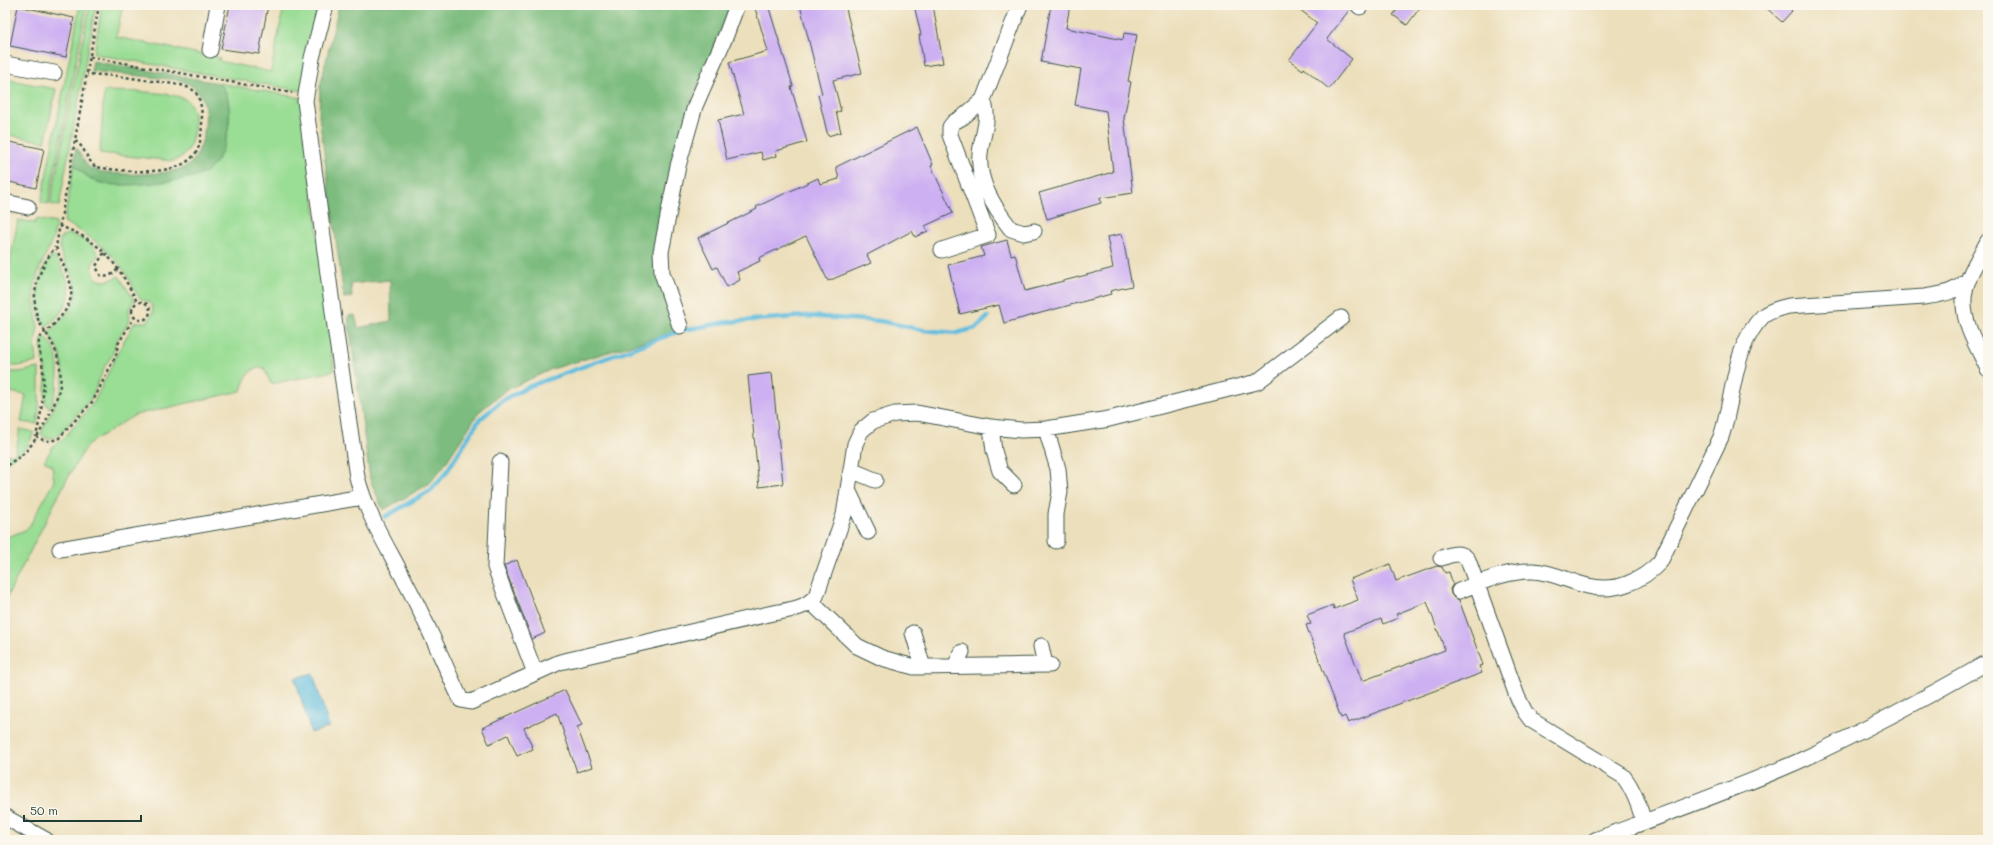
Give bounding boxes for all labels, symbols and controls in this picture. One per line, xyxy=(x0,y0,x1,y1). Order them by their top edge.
scale bar xyxy=(24,797,141,823)
text: 50 m xyxy=(30,802,58,818)

